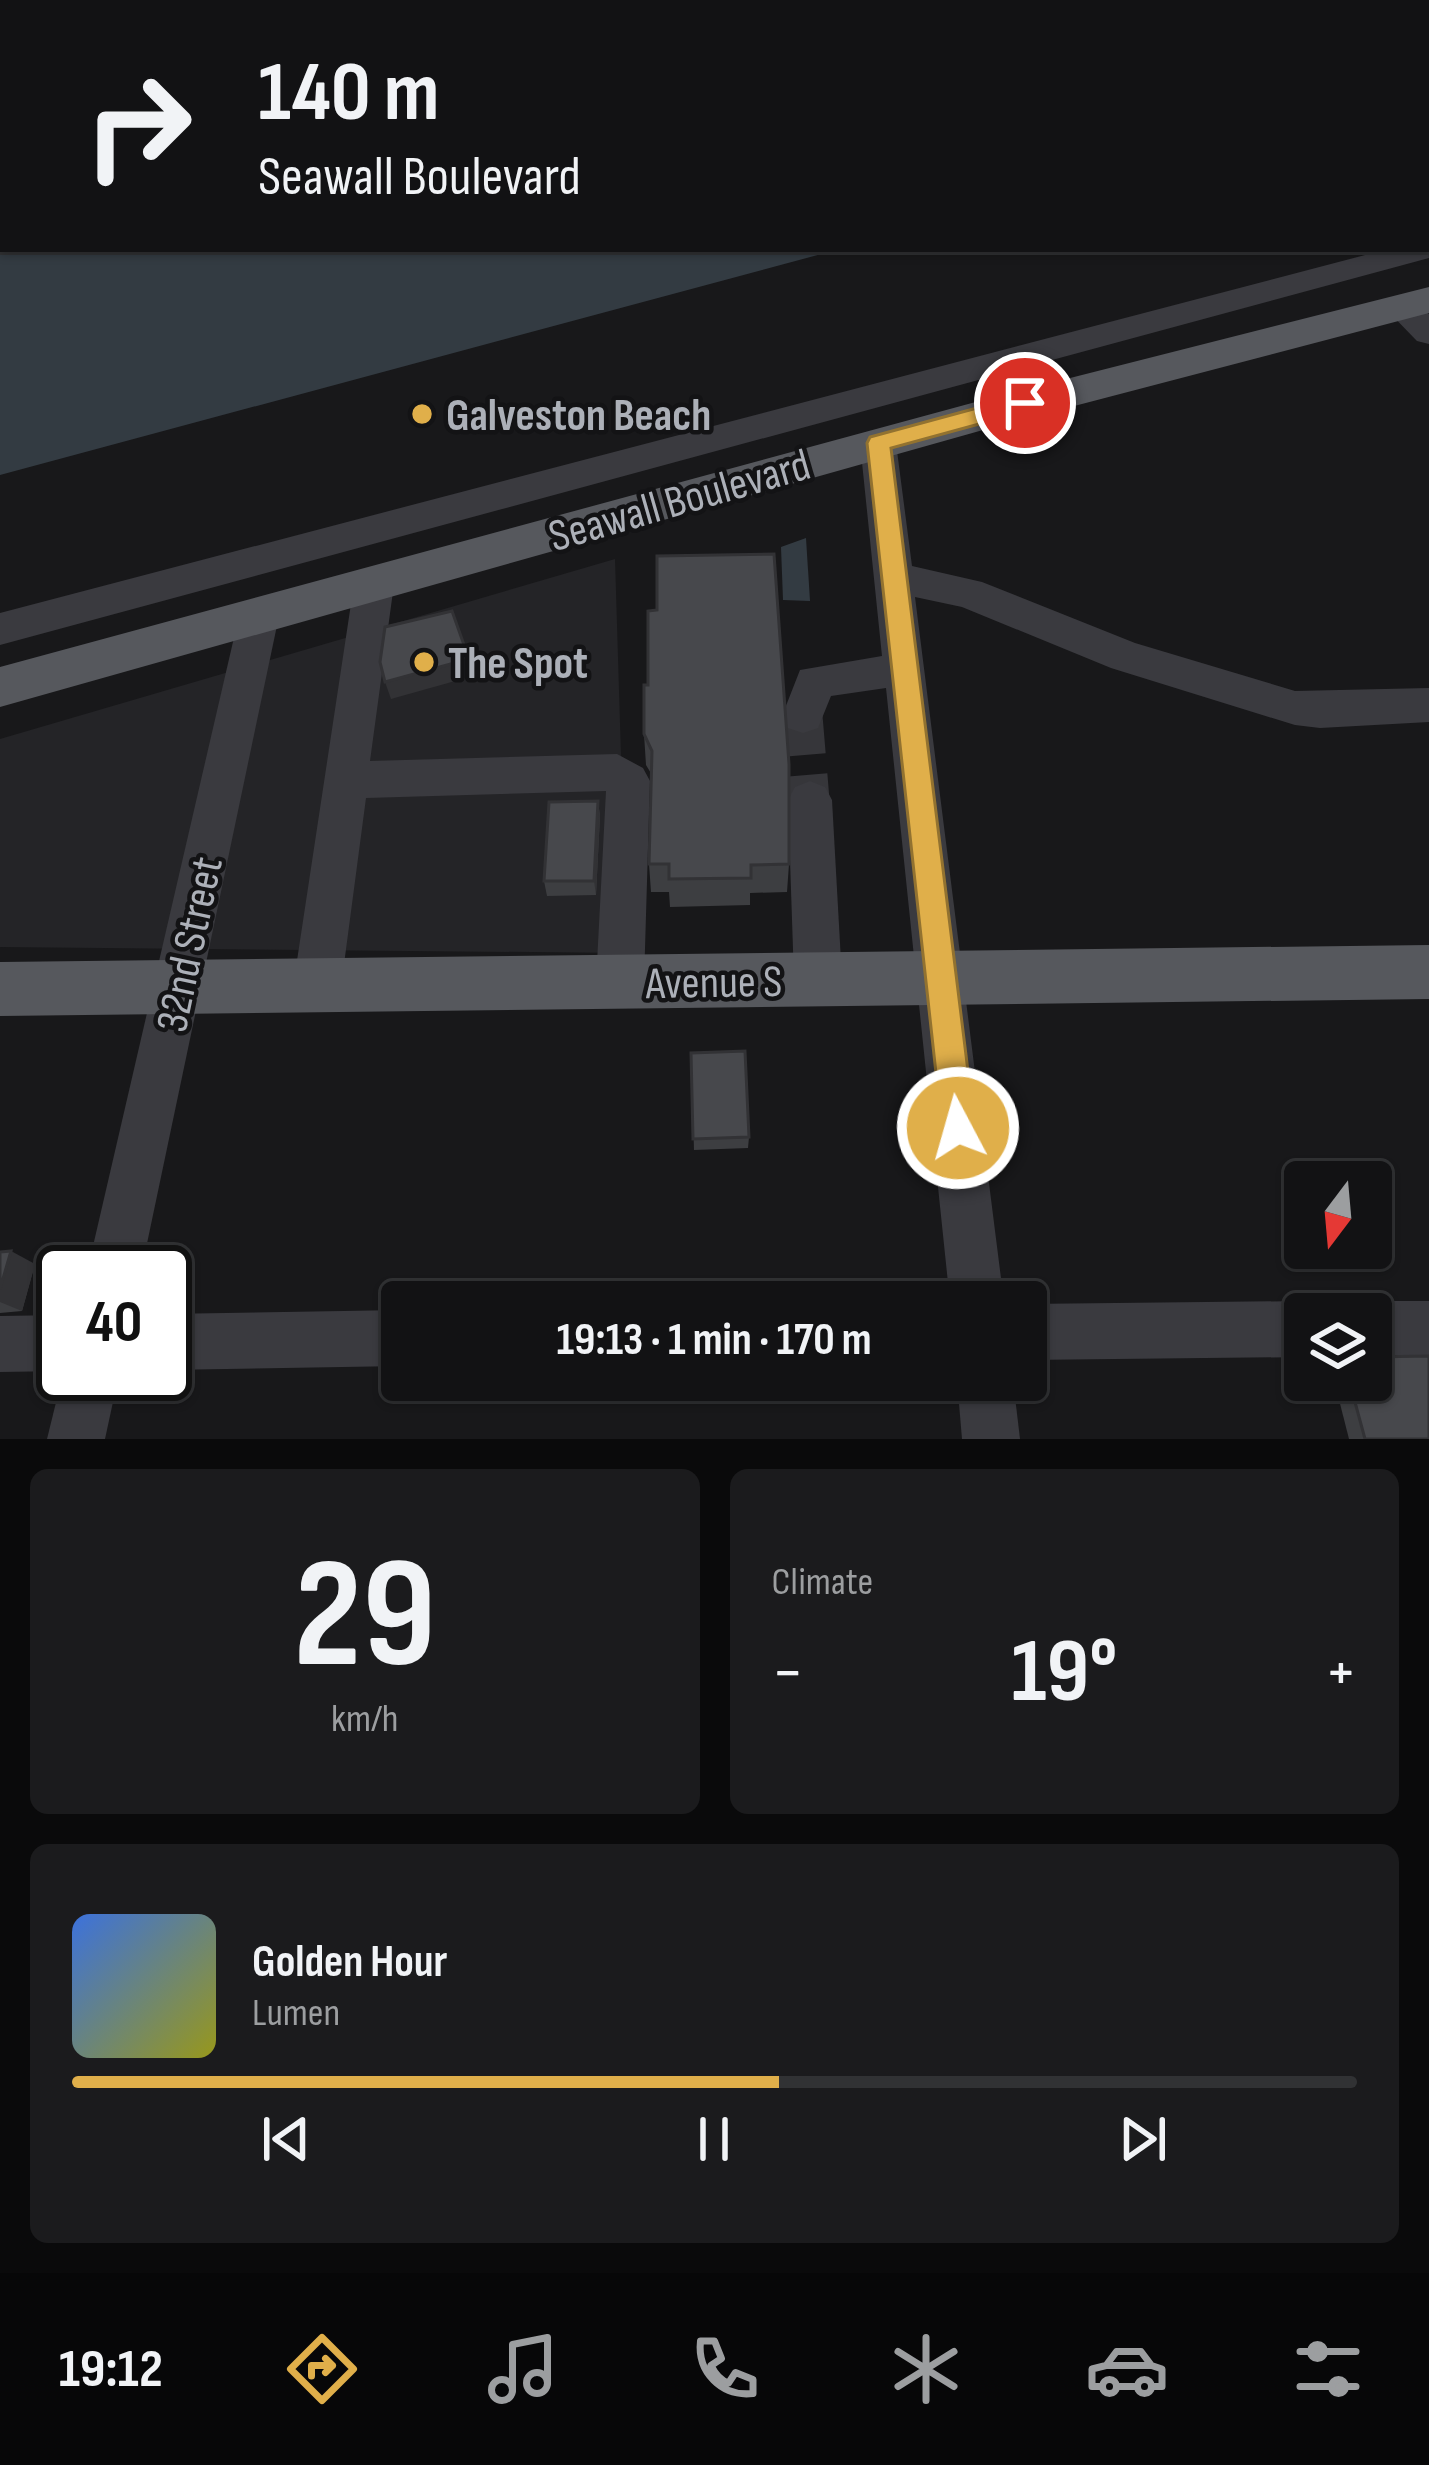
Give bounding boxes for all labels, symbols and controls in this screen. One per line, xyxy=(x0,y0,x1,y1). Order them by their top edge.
text: 140 m xyxy=(258,43,439,144)
icon: right xyxy=(60,48,216,204)
text: Seawall Boulevard xyxy=(258,145,581,210)
pin xyxy=(974,352,1076,454)
icon: arrive xyxy=(992,370,1058,436)
place label: Galveston Beach xyxy=(446,389,711,444)
marker: Galveston Beach xyxy=(409,401,435,427)
street label: Seawall Boulevard xyxy=(543,438,817,565)
place label: The Spot xyxy=(448,637,588,692)
marker: The Spot xyxy=(411,649,437,675)
street label: 32nd Street xyxy=(145,852,236,1037)
street label: Avenue S xyxy=(644,955,783,1012)
position arrow xyxy=(895,1065,1021,1191)
north arrow xyxy=(1284,1161,1392,1269)
map controls xyxy=(1284,1161,1392,1401)
speed limit sign: 40 xyxy=(36,1245,192,1401)
button: layers xyxy=(1284,1293,1392,1401)
text: 19:13 · 1 min · 170 m xyxy=(556,1313,872,1368)
text: 29 xyxy=(294,1524,436,1711)
text: Climate xyxy=(772,1559,873,1606)
text: 19° xyxy=(1011,1619,1117,1727)
text: − xyxy=(772,1634,804,1713)
text: + xyxy=(1325,1634,1357,1713)
text: km/h xyxy=(331,1696,398,1743)
text: Golden Hour xyxy=(252,1935,447,1990)
text: Lumen xyxy=(252,1990,340,2037)
icon: previous xyxy=(253,2106,319,2172)
icon: pause xyxy=(681,2106,747,2172)
icon: next xyxy=(1110,2106,1176,2172)
icon: directions xyxy=(280,2327,364,2411)
icon: music xyxy=(481,2327,565,2411)
icon: phone xyxy=(683,2327,767,2411)
icon: climate xyxy=(884,2327,968,2411)
icon: car xyxy=(1085,2327,1169,2411)
icon: filters xyxy=(1286,2327,1370,2411)
text: 19:12 xyxy=(59,2337,163,2402)

